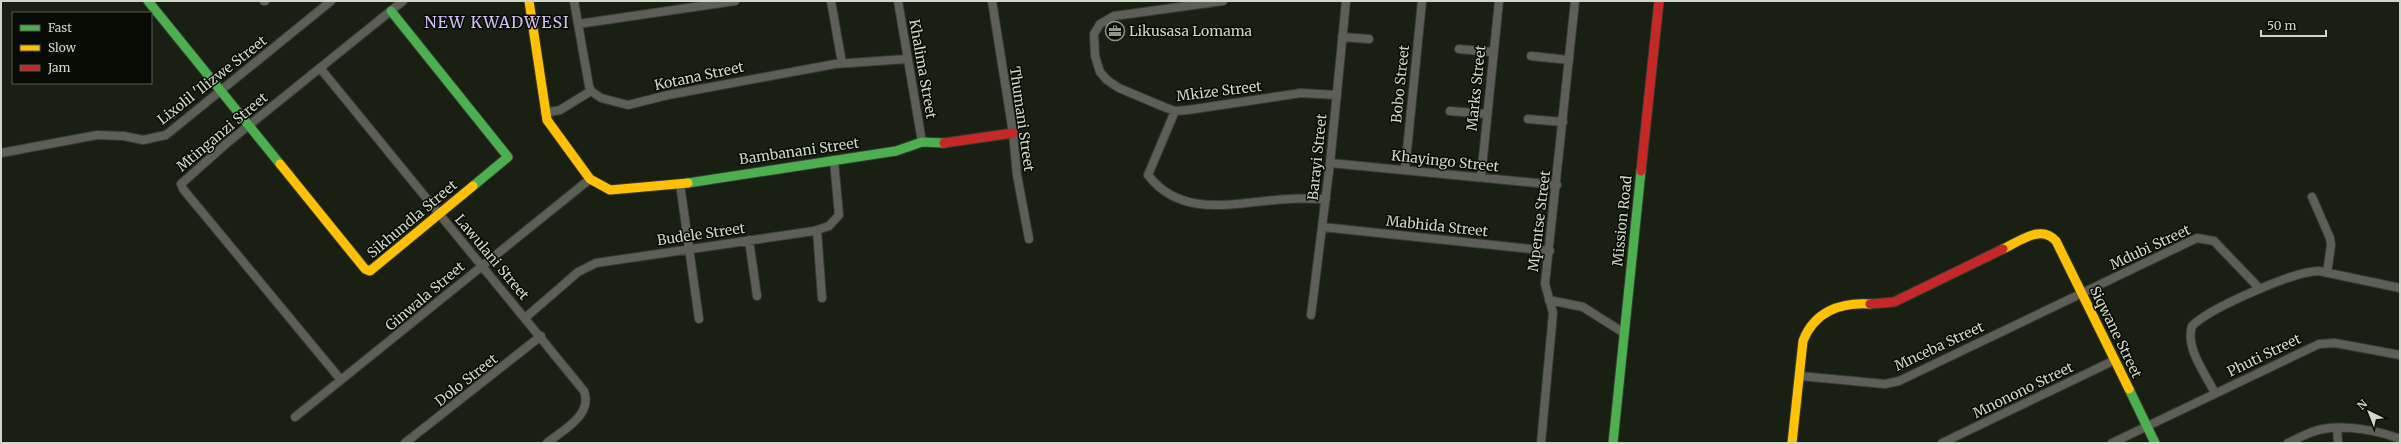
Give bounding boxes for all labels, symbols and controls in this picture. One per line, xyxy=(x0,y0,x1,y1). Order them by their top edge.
legend xyxy=(12,12,152,84)
district label: NEW KWADWESI xyxy=(424,12,570,32)
scale bar xyxy=(2261,12,2326,38)
street label: Khalima Street xyxy=(905,18,941,121)
text: 50 m xyxy=(2267,18,2296,33)
text: Fast xyxy=(48,20,72,35)
office icon: Likusasa Lomama xyxy=(1104,20,1126,42)
place label: Likusasa Lomama xyxy=(1129,22,1253,40)
street label: Lixolil 'Ilizwe Street xyxy=(154,31,271,128)
text: Slow xyxy=(48,40,77,55)
street label: Bobo Street xyxy=(1387,44,1413,124)
street label: Marks Street xyxy=(1463,44,1490,132)
street label: Kotana Street xyxy=(653,58,746,94)
text: Jam xyxy=(47,60,71,75)
street label: Thumani Street xyxy=(1006,65,1038,173)
street label: Mkize Street xyxy=(1175,77,1263,105)
street label: Mtinganzi Street xyxy=(173,88,272,175)
street label: Barayi Street xyxy=(1304,112,1331,201)
street label: Bambanani Street xyxy=(738,134,861,168)
street label: Khayingo Street xyxy=(1390,146,1500,176)
street label: Mpentse Street xyxy=(1524,169,1554,273)
street label: Mission Road xyxy=(1608,174,1636,267)
street label: Sikhundla Street xyxy=(363,176,461,262)
street label: Lawulani Street xyxy=(451,210,533,304)
street label: Mabhida Street xyxy=(1385,212,1489,240)
street label: Budele Street xyxy=(656,219,747,249)
street label: Mdubi Street xyxy=(2107,220,2194,274)
street label: Ginwala Street xyxy=(382,257,469,334)
street label: Siqwane Street xyxy=(2086,283,2146,381)
street label: Mnceba Street xyxy=(1891,317,1987,375)
street label: Phuti Street xyxy=(2224,329,2304,381)
street label: Dolo Street xyxy=(431,350,501,410)
street label: Mnonono Street xyxy=(1970,358,2077,422)
north arrow xyxy=(2349,392,2389,432)
text: N xyxy=(2354,396,2370,413)

